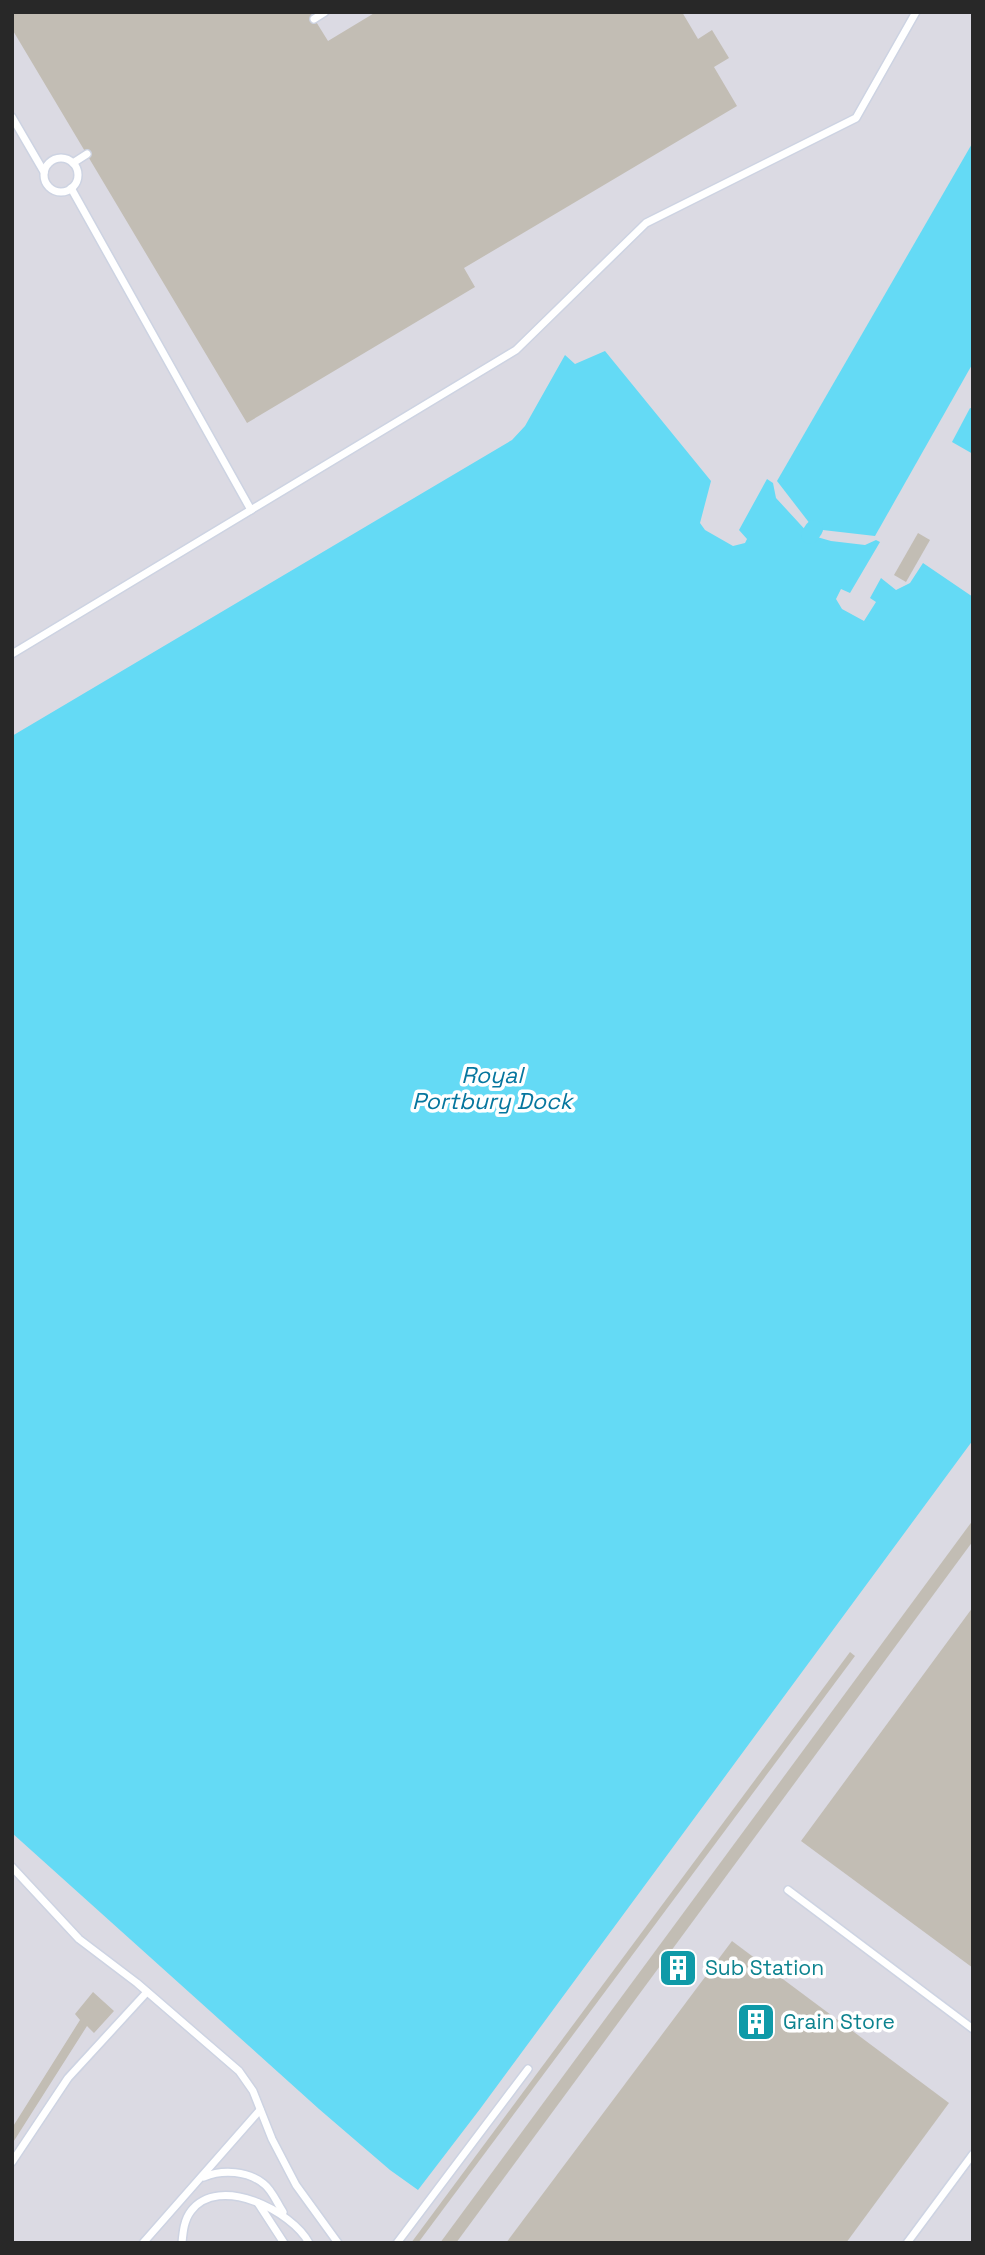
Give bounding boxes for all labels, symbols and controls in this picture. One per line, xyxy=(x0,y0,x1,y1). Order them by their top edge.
water label: Royal Portbury Dock xyxy=(412,1060,575,1116)
building icon: Sub Station xyxy=(657,1947,699,1989)
place label: Sub Station xyxy=(705,1954,824,1981)
building icon: Grain Store xyxy=(735,2001,777,2043)
place label: Grain Store xyxy=(783,2008,895,2035)

